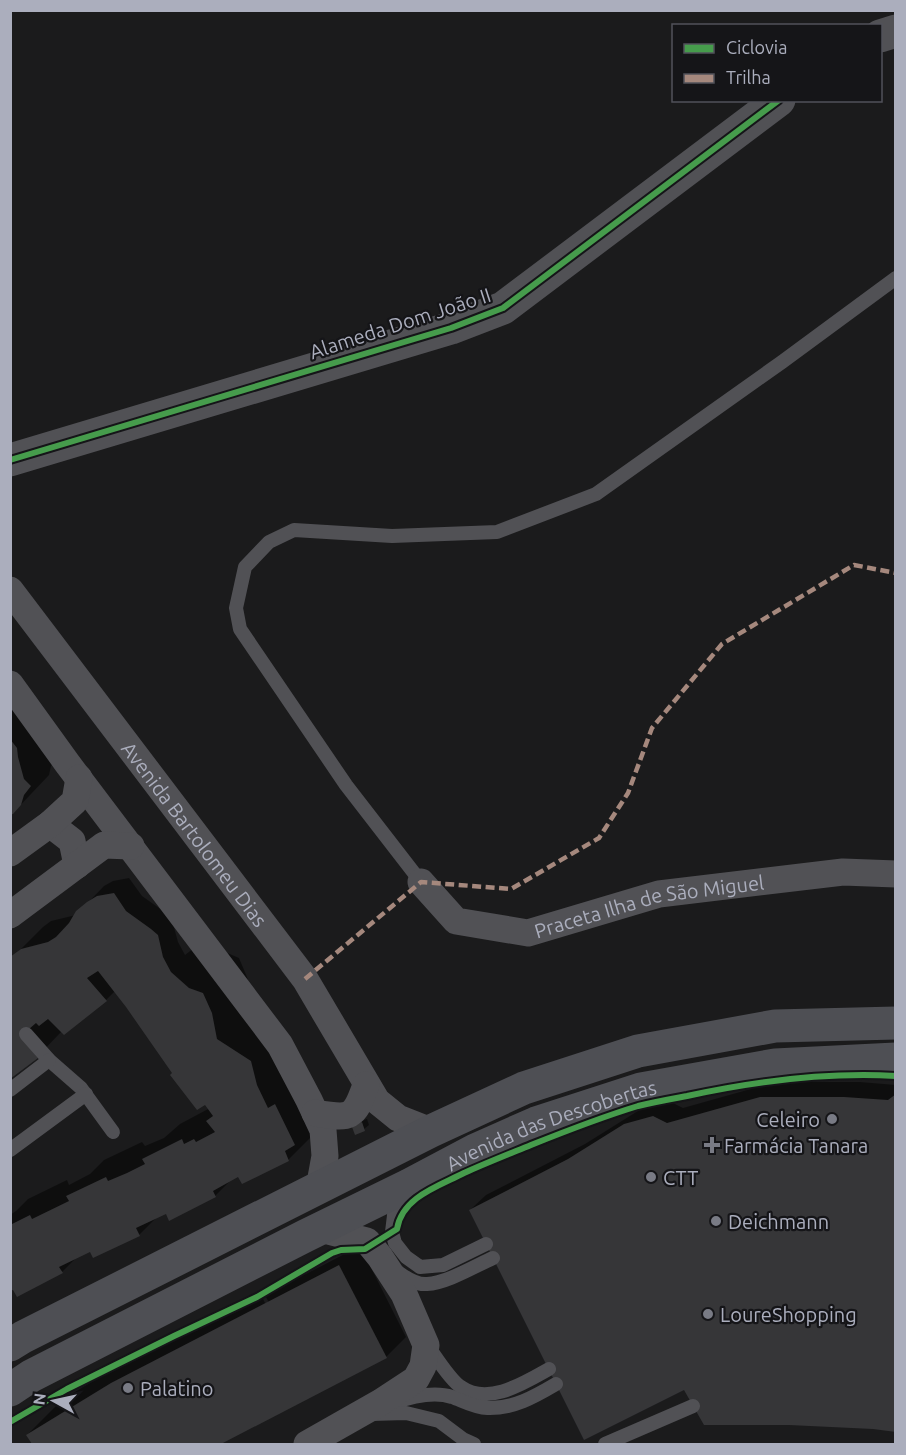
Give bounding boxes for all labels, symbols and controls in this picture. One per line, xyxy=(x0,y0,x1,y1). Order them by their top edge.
legend xyxy=(672,24,882,102)
text: Ciclovia xyxy=(726,37,787,57)
text: Trilha xyxy=(726,67,771,87)
street label: Alameda Dom João II xyxy=(306,283,494,363)
street label: Avenida Bartolomeu Dias xyxy=(118,737,272,931)
street label: Praceta Ilha de São Miguel xyxy=(531,870,765,942)
street label: Avenida das Descobertas xyxy=(442,1075,658,1175)
place label: Celeiro xyxy=(756,1108,820,1131)
marker: Celeiro xyxy=(825,1112,839,1126)
place label: Farmácia Tanara xyxy=(724,1134,868,1157)
marker: Farmácia Tanara xyxy=(705,1138,719,1152)
place label: CTT xyxy=(663,1166,698,1189)
marker: CTT xyxy=(644,1170,658,1184)
place label: Deichmann xyxy=(728,1210,829,1233)
marker: Deichmann xyxy=(709,1214,723,1228)
place label: LoureShopping xyxy=(720,1303,857,1326)
marker: LoureShopping xyxy=(701,1307,715,1321)
north arrow xyxy=(24,1371,84,1431)
place label: Palatino xyxy=(140,1377,213,1400)
marker: Palatino xyxy=(121,1381,135,1395)
text: N xyxy=(29,1392,49,1406)

